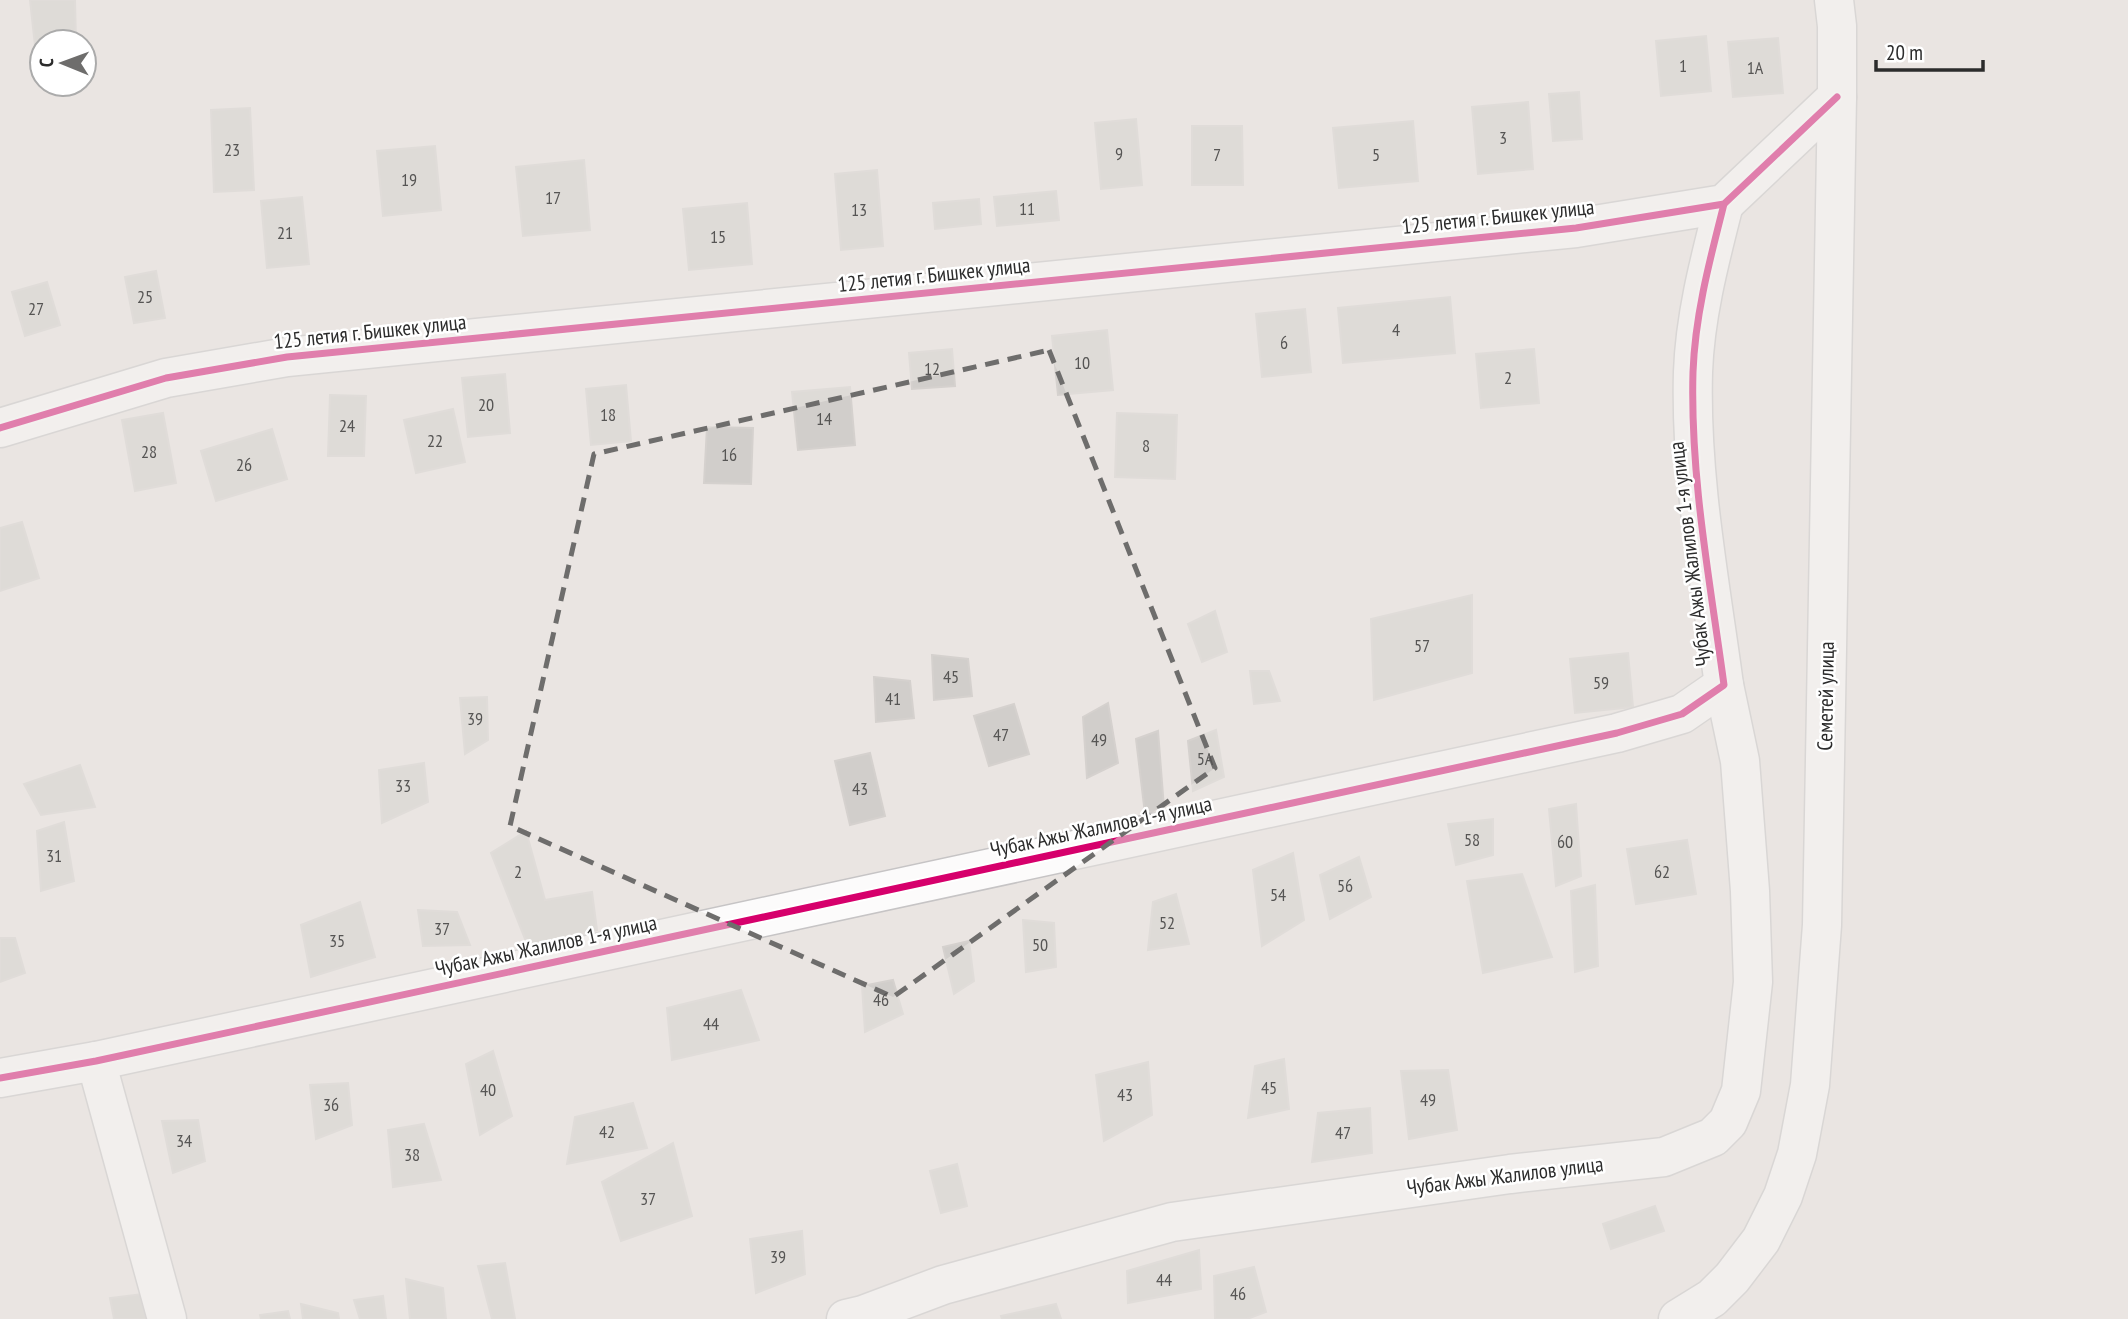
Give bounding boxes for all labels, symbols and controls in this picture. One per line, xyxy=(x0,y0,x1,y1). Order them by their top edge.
north arrow xyxy=(28,28,98,98)
scale bar xyxy=(1876,28,1983,72)
text: 20 m xyxy=(1886,39,1923,66)
house number: 1 xyxy=(1679,54,1687,77)
house number: 1А xyxy=(1747,56,1764,79)
text: С xyxy=(34,58,58,67)
house number: 3 xyxy=(1499,126,1507,149)
house number: 23 xyxy=(224,138,240,161)
house number: 9 xyxy=(1115,142,1123,165)
house number: 7 xyxy=(1213,143,1221,166)
house number: 5 xyxy=(1372,143,1380,166)
house number: 19 xyxy=(401,168,417,191)
house number: 17 xyxy=(545,186,561,209)
street label: 125 летия г. Бишкек улица xyxy=(1400,193,1596,240)
house number: 11 xyxy=(1019,197,1035,220)
house number: 13 xyxy=(851,198,867,221)
house number: 21 xyxy=(277,221,293,244)
house number: 15 xyxy=(710,225,726,248)
street label: 125 летия г. Бишкек улица xyxy=(836,251,1032,298)
house number: 25 xyxy=(137,285,153,308)
house number: 27 xyxy=(28,297,44,320)
street label: 125 летия г. Бишкек улица xyxy=(272,308,468,355)
house number: 4 xyxy=(1392,318,1400,341)
house number: 6 xyxy=(1280,331,1288,354)
house number: 10 xyxy=(1074,351,1090,374)
house number: 12 xyxy=(924,357,940,380)
house number: 2 xyxy=(1504,366,1512,389)
house number: 20 xyxy=(478,393,494,416)
house number: 18 xyxy=(600,403,616,426)
house number: 14 xyxy=(816,407,832,430)
house number: 24 xyxy=(339,414,355,437)
house number: 22 xyxy=(427,429,443,452)
house number: 8 xyxy=(1142,434,1150,457)
house number: 28 xyxy=(141,440,157,463)
street label: Чубак Ажы Жалилов 1-я улица xyxy=(1662,440,1717,668)
house number: 16 xyxy=(721,443,737,466)
house number: 26 xyxy=(236,453,252,476)
house number: 57 xyxy=(1414,634,1430,657)
street label: Семетей улица xyxy=(1811,641,1840,751)
house number: 45 xyxy=(943,665,959,688)
house number: 59 xyxy=(1593,671,1609,694)
house number: 41 xyxy=(885,687,901,710)
house number: 39 xyxy=(467,707,483,730)
house number: 47 xyxy=(993,723,1009,746)
house number: 49 xyxy=(1091,728,1107,751)
house number: 5А xyxy=(1197,747,1214,770)
house number: 33 xyxy=(395,774,411,797)
house number: 43 xyxy=(852,777,868,800)
street label: Чубак Ажы Жалилов 1-я улица xyxy=(988,790,1214,863)
house number: 58 xyxy=(1464,828,1480,851)
house number: 60 xyxy=(1557,830,1573,853)
house number: 31 xyxy=(46,844,62,867)
house number: 2 xyxy=(514,860,522,883)
house number: 62 xyxy=(1654,860,1670,883)
house number: 56 xyxy=(1337,874,1353,897)
house number: 54 xyxy=(1270,883,1286,906)
street label: Чубак Ажы Жалилов 1-я улица xyxy=(433,909,659,982)
house number: 52 xyxy=(1159,911,1175,934)
house number: 37 xyxy=(434,917,450,940)
house number: 35 xyxy=(329,929,345,952)
house number: 50 xyxy=(1032,933,1048,956)
house number: 46 xyxy=(873,988,889,1011)
house number: 44 xyxy=(703,1012,719,1035)
house number: 45 xyxy=(1261,1076,1277,1099)
house number: 40 xyxy=(480,1078,496,1101)
house number: 43 xyxy=(1117,1083,1133,1106)
house number: 49 xyxy=(1420,1088,1436,1111)
house number: 36 xyxy=(323,1093,339,1116)
house number: 42 xyxy=(599,1120,615,1143)
house number: 47 xyxy=(1335,1121,1351,1144)
house number: 34 xyxy=(176,1129,192,1152)
house number: 38 xyxy=(404,1143,420,1166)
street label: Чубак Ажы Жалилов улица xyxy=(1405,1150,1605,1201)
house number: 37 xyxy=(640,1187,656,1210)
house number: 39 xyxy=(770,1245,786,1268)
house number: 44 xyxy=(1156,1268,1172,1291)
house number: 46 xyxy=(1230,1282,1246,1305)

